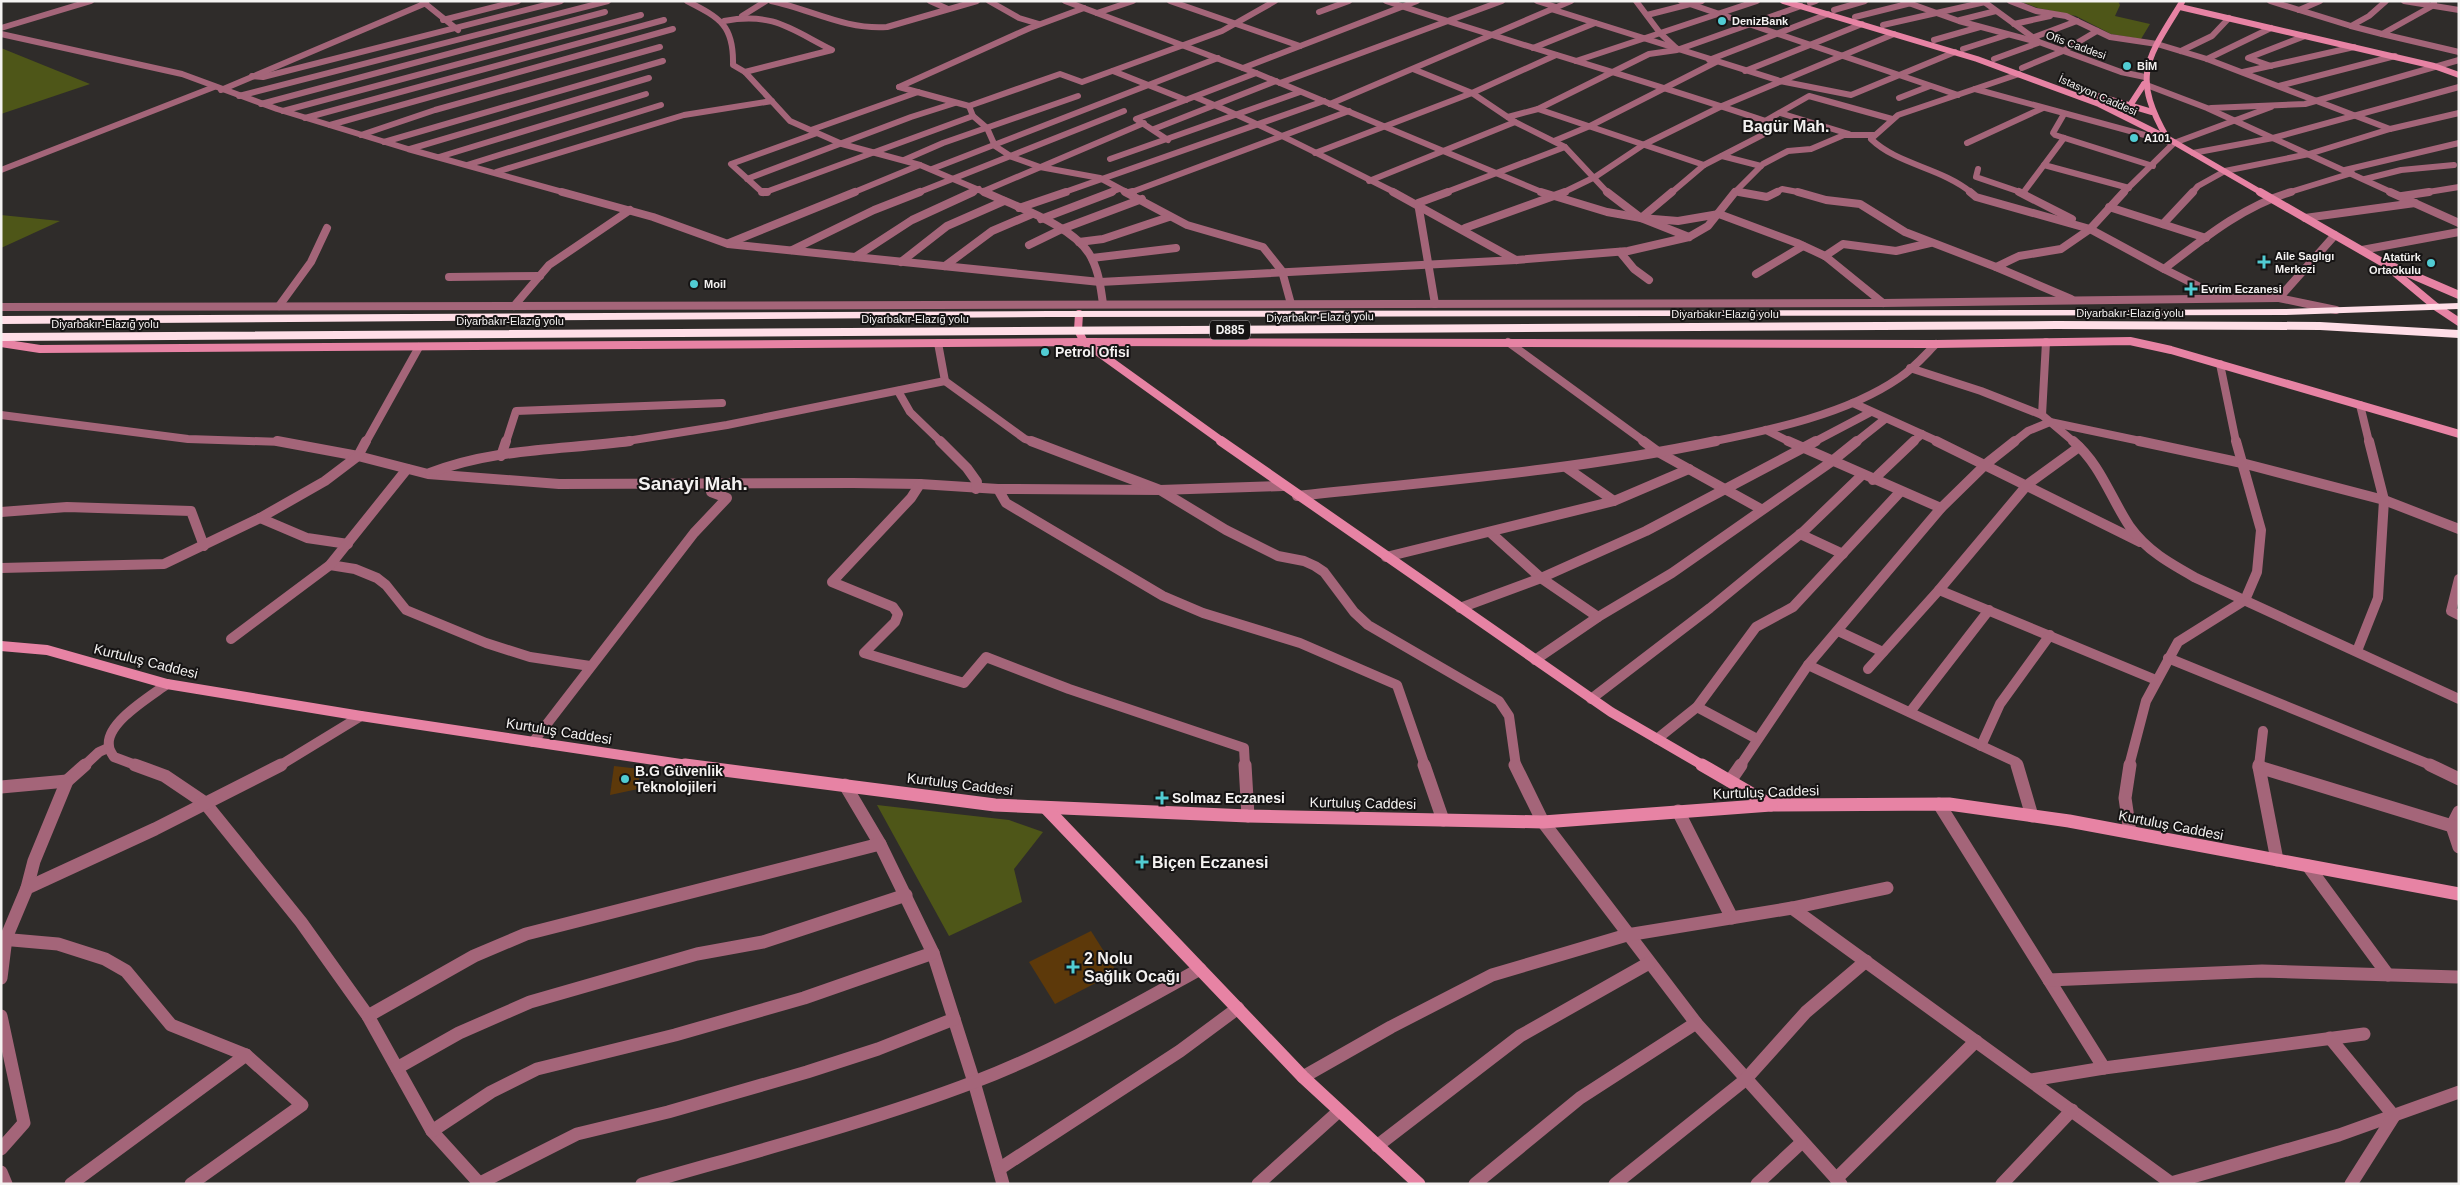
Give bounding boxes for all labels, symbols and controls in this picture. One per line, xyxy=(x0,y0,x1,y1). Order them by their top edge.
marker: DenizBank xyxy=(1716,15,1728,27)
place label: DenizBank xyxy=(1732,15,1789,27)
street label: Ofis Caddesi xyxy=(2044,29,2108,61)
marker: BİM xyxy=(2121,60,2133,72)
place label: BİM xyxy=(2137,60,2157,72)
street label: İstasyon Caddesi xyxy=(2057,72,2139,118)
district label: Bagür Mah. xyxy=(1742,118,1830,135)
marker: A101 xyxy=(2128,132,2140,144)
place label: A101 xyxy=(2144,132,2170,144)
place label: Aile Saglıgı Merkezi xyxy=(2275,250,2334,275)
place label: Atatürk Ortaokulu xyxy=(2369,251,2422,276)
marker: Aile Saglıgı Merkezi xyxy=(2257,255,2271,269)
marker: Atatürk Ortaokulu xyxy=(2425,257,2437,269)
marker: Moil xyxy=(688,278,700,290)
place label: Moil xyxy=(704,278,726,290)
marker: Evrim Eczanesi xyxy=(2185,283,2197,295)
place label: Evrim Eczanesi xyxy=(2201,283,2282,295)
street label: Diyarbakır-Elazığ yolu xyxy=(2076,307,2184,319)
street label: Diyarbakır-Elazığ yolu xyxy=(1671,308,1779,320)
street label: Diyarbakır-Elazığ yolu xyxy=(1266,310,1374,324)
street label: Diyarbakır-Elazığ yolu xyxy=(861,313,969,325)
street label: Diyarbakır-Elazığ yolu xyxy=(456,315,564,327)
street label: Diyarbakır-Elazığ yolu xyxy=(51,318,159,330)
road number: D885 xyxy=(1210,320,1250,340)
place label: Petrol Ofisi xyxy=(1055,344,1130,360)
marker: Petrol Ofisi xyxy=(1039,346,1051,358)
district label: Sanayi Mah. xyxy=(638,473,748,494)
street label: Kurtuluş Caddesi xyxy=(92,640,200,682)
street label: Kurtuluş Caddesi xyxy=(505,715,613,747)
place label: B.G Güvenlik Teknolojileri xyxy=(635,763,723,795)
street label: Kurtuluş Caddesi xyxy=(906,770,1014,798)
marker: B.G Güvenlik Teknolojileri xyxy=(619,773,631,785)
street label: Kurtuluş Caddesi xyxy=(1712,782,1820,802)
place label: Solmaz Eczanesi xyxy=(1172,790,1285,806)
marker: Solmaz Eczanesi xyxy=(1156,792,1168,804)
street label: Kurtuluş Caddesi xyxy=(1310,794,1416,812)
street label: Kurtuluş Caddesi xyxy=(2117,807,2225,843)
place label: Biçen Eczanesi xyxy=(1152,854,1269,871)
marker: Biçen Eczanesi xyxy=(1136,856,1148,868)
place label: 2 Nolu Sağlık Ocağı xyxy=(1084,950,1180,985)
marker: 2 Nolu Sağlık Ocağı xyxy=(1066,960,1080,974)

